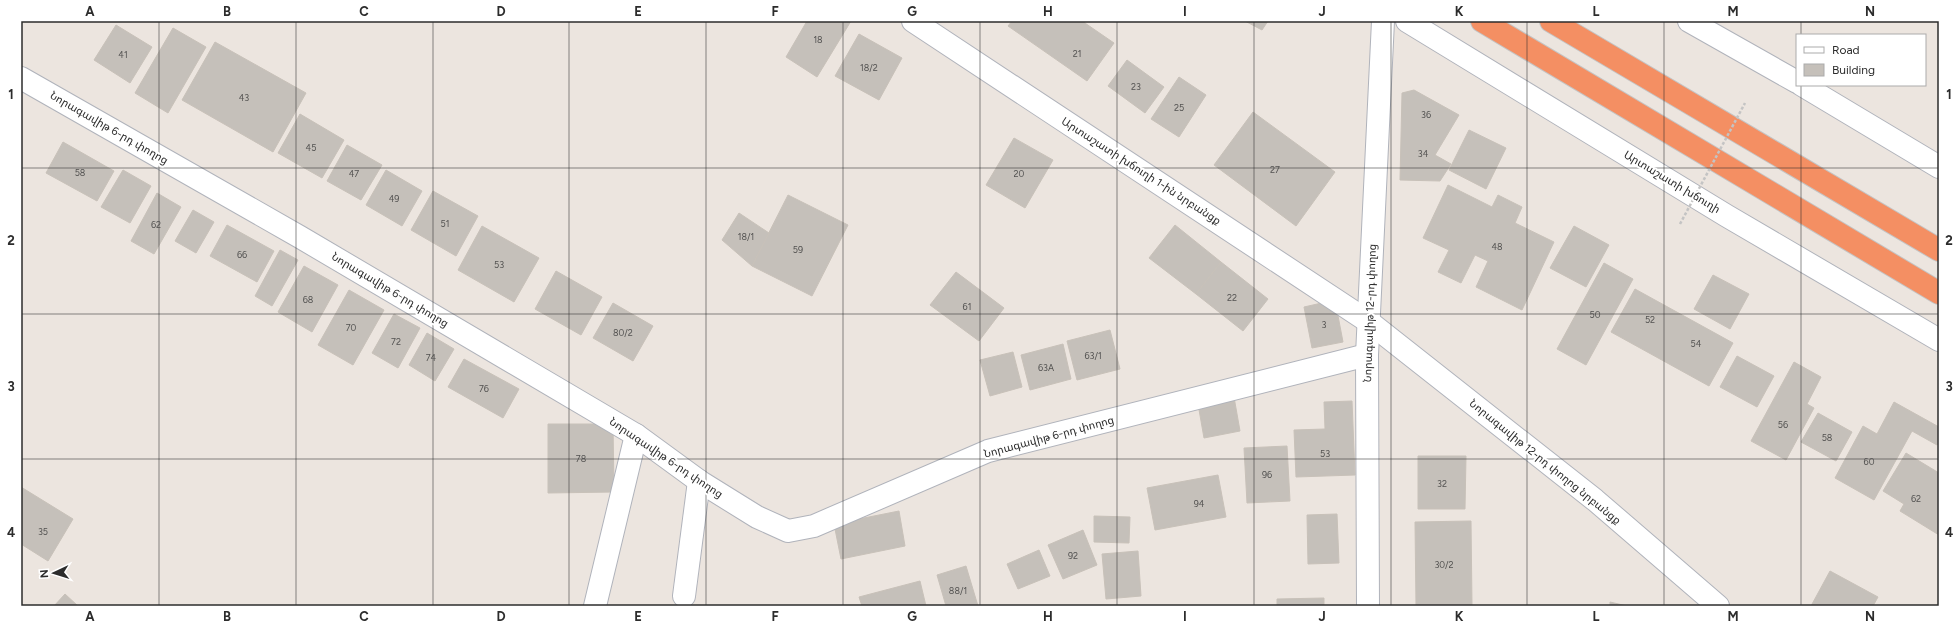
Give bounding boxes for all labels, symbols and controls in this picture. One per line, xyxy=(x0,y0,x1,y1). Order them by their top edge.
text: A xyxy=(85,4,95,19)
text: B xyxy=(223,4,231,19)
text: C xyxy=(359,4,369,19)
text: D xyxy=(496,4,506,19)
text: E xyxy=(634,4,642,19)
text: F xyxy=(771,4,779,19)
text: G xyxy=(907,4,917,19)
text: H xyxy=(1043,4,1053,19)
text: I xyxy=(1183,4,1187,19)
text: J xyxy=(1318,4,1326,19)
text: K xyxy=(1455,4,1464,19)
text: L xyxy=(1593,4,1600,19)
text: M xyxy=(1727,4,1739,19)
text: N xyxy=(1865,4,1875,19)
house number: 18 xyxy=(813,34,823,45)
legend xyxy=(1796,34,1926,86)
text: Road xyxy=(1832,43,1860,57)
house number: 21 xyxy=(1073,48,1081,59)
house number: 41 xyxy=(118,49,128,60)
house number: 18/2 xyxy=(860,62,878,73)
text: Building xyxy=(1832,63,1875,77)
house number: 23 xyxy=(1131,81,1141,92)
text: 1 xyxy=(8,87,14,102)
text: 1 xyxy=(1946,87,1952,102)
street label: Նորագավիթ 6-րդ փողոց xyxy=(48,89,170,167)
house number: 43 xyxy=(239,92,249,103)
house number: 25 xyxy=(1174,102,1184,113)
house number: 36 xyxy=(1421,109,1431,120)
street label: Արտաշատի խճուղի 1-ին նրբանցք xyxy=(1059,115,1223,227)
house number: 45 xyxy=(306,142,316,153)
house number: 34 xyxy=(1418,148,1429,159)
street label: Արտաշատի խճուղի xyxy=(1621,148,1723,216)
house number: 27 xyxy=(1270,164,1280,175)
house number: 58 xyxy=(75,167,86,178)
house number: 47 xyxy=(349,168,359,179)
house number: 20 xyxy=(1014,168,1025,179)
house number: 49 xyxy=(389,193,399,204)
house number: 51 xyxy=(441,218,449,229)
house number: 62 xyxy=(151,219,161,230)
house number: 18/1 xyxy=(738,231,754,242)
text: 2 xyxy=(7,233,15,248)
text: 2 xyxy=(1945,233,1953,248)
house number: 48 xyxy=(1491,241,1503,252)
street label: Նորագավիթ 12-րդ փողոց xyxy=(1361,243,1379,383)
house number: 59 xyxy=(793,244,803,255)
house number: 66 xyxy=(237,249,247,260)
street label: Նորագավիթ 6-րդ փողոց xyxy=(329,250,451,330)
house number: 53 xyxy=(494,259,504,270)
house number: 22 xyxy=(1227,292,1237,303)
house number: 68 xyxy=(303,294,314,305)
house number: 61 xyxy=(963,301,971,312)
house number: 50 xyxy=(1590,309,1601,320)
house number: 52 xyxy=(1645,314,1655,325)
house number: 3 xyxy=(1322,319,1327,330)
house number: 70 xyxy=(346,322,357,333)
house number: 80/2 xyxy=(613,327,633,338)
house number: 72 xyxy=(391,336,401,347)
house number: 54 xyxy=(1691,338,1702,349)
house number: 63/1 xyxy=(1084,350,1102,361)
house number: 74 xyxy=(426,352,437,363)
house number: 63A xyxy=(1038,362,1054,373)
text: 3 xyxy=(7,379,15,394)
text: 3 xyxy=(1945,379,1953,394)
house number: 76 xyxy=(479,383,489,394)
street label: Նորագավիթ 12-րդ փողոց նրբանցք xyxy=(1467,397,1623,527)
street label: Նորագավիթ 6-րդ փողոց xyxy=(982,413,1116,461)
street label: Նորագավիթ 6-րդ փողոց xyxy=(607,415,725,501)
house number: 56 xyxy=(1778,419,1788,430)
house number: 58 xyxy=(1822,432,1833,443)
house number: 53 xyxy=(1320,448,1330,459)
house number: 78 xyxy=(576,453,587,464)
house number: 60 xyxy=(1864,456,1875,467)
house number: 96 xyxy=(1262,469,1272,480)
house number: 32 xyxy=(1437,478,1447,489)
house number: 62 xyxy=(1911,493,1921,504)
house number: 94 xyxy=(1194,498,1205,509)
text: 4 xyxy=(7,525,15,540)
text: 4 xyxy=(1945,525,1953,540)
house number: 35 xyxy=(38,526,48,537)
house number: 92 xyxy=(1068,550,1078,561)
north arrow xyxy=(34,553,74,593)
house number: 30/2 xyxy=(1434,559,1454,570)
text: N xyxy=(38,569,51,578)
house number: 88/1 xyxy=(949,585,967,596)
text: A xyxy=(85,609,95,624)
text: B xyxy=(223,609,231,624)
text: C xyxy=(359,609,369,624)
text: D xyxy=(496,609,506,624)
text: E xyxy=(634,609,642,624)
text: F xyxy=(771,609,779,624)
text: G xyxy=(907,609,917,624)
text: H xyxy=(1043,609,1053,624)
text: I xyxy=(1183,609,1187,624)
text: J xyxy=(1318,609,1326,624)
text: K xyxy=(1455,609,1464,624)
text: L xyxy=(1593,609,1600,624)
text: M xyxy=(1727,609,1739,624)
text: N xyxy=(1865,609,1875,624)

